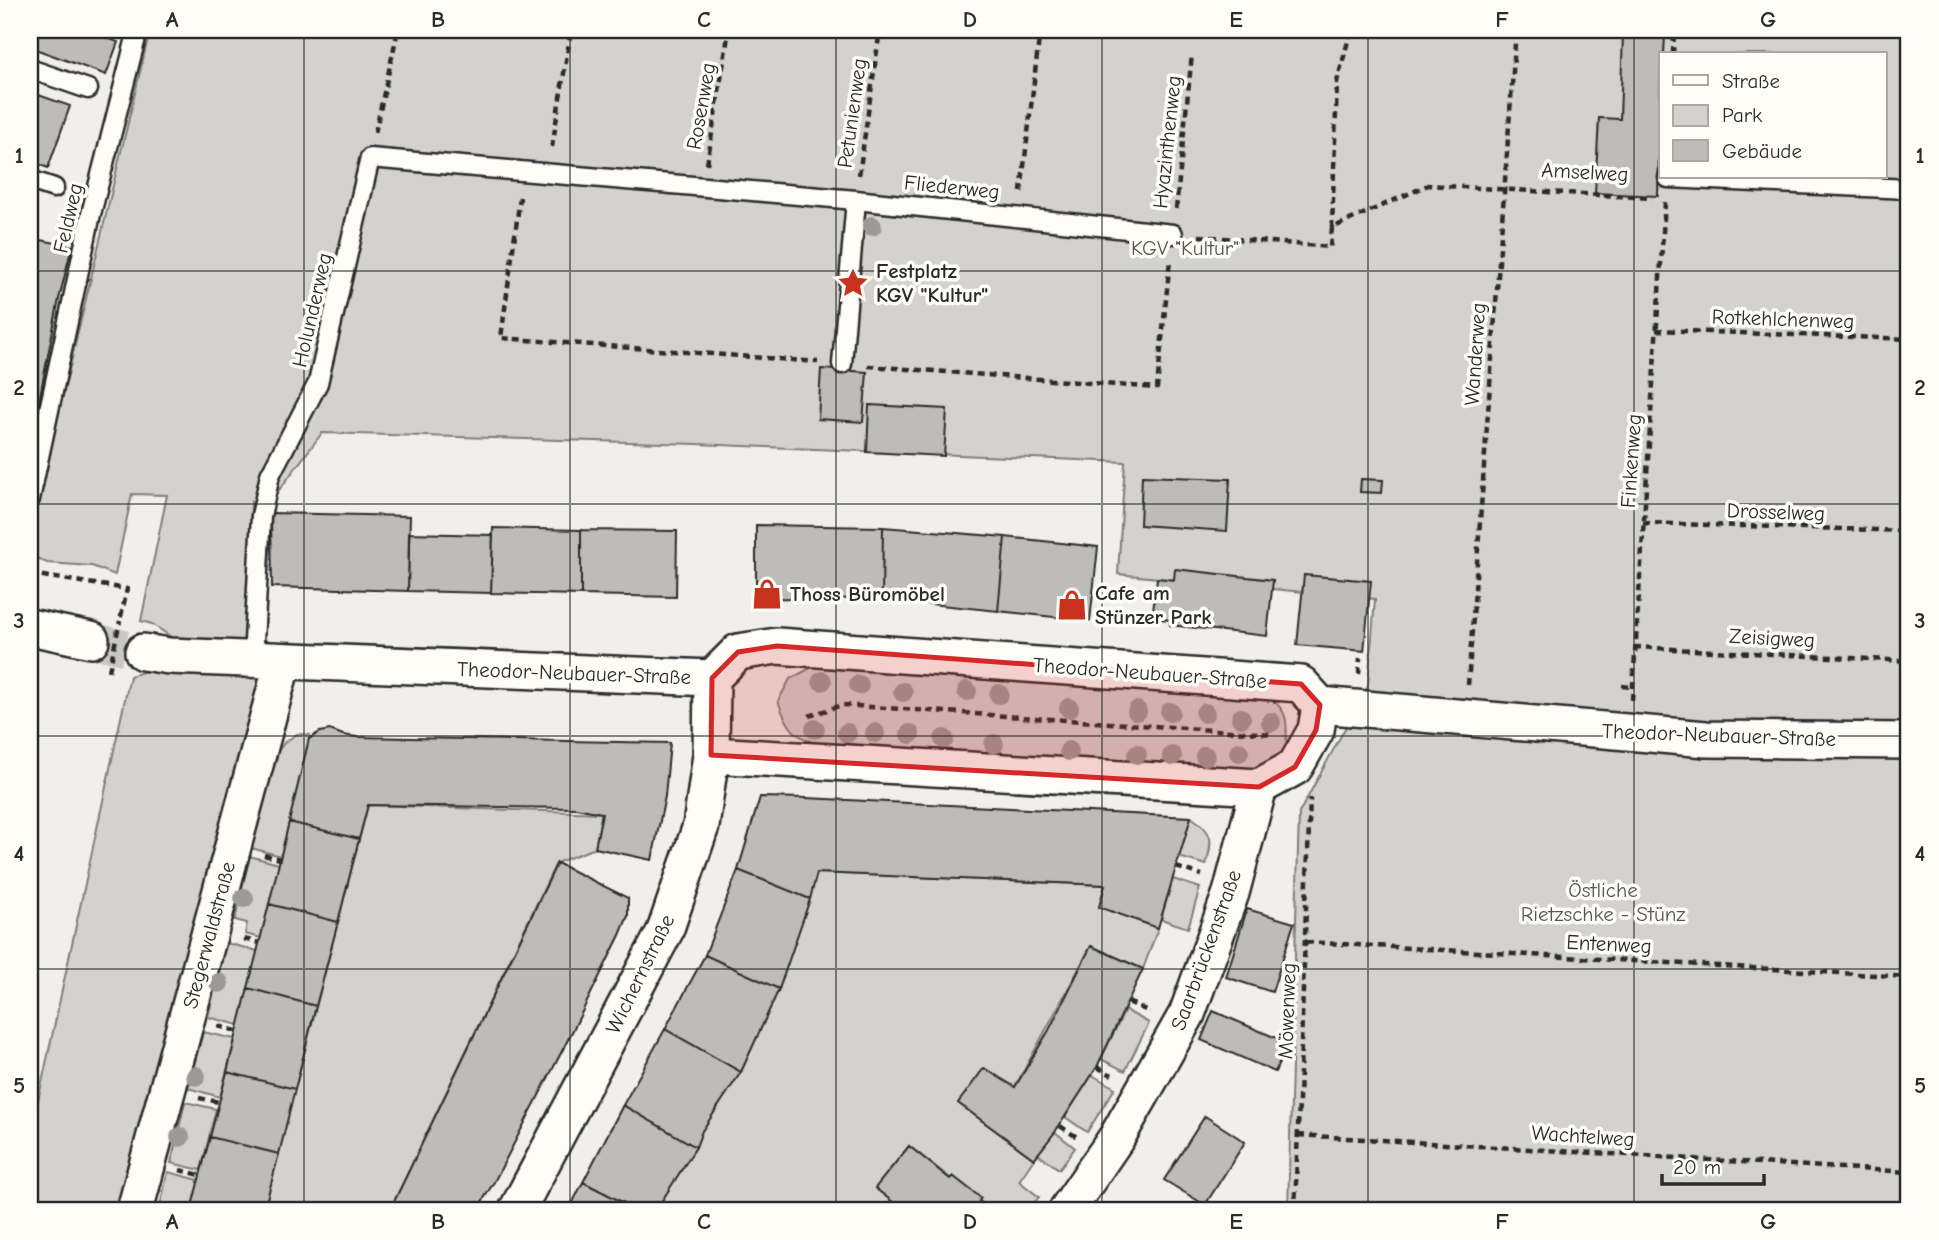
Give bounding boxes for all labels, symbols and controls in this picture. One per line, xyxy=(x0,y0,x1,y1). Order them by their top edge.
text: A xyxy=(166,6,179,33)
text: B xyxy=(431,6,445,33)
text: C xyxy=(697,6,711,33)
text: D xyxy=(963,6,977,33)
text: E xyxy=(1229,6,1243,33)
text: F xyxy=(1495,6,1509,33)
text: G xyxy=(1760,6,1776,33)
legend xyxy=(1659,52,1886,178)
street label: Petunienweg xyxy=(832,57,872,169)
street label: Rosenweg xyxy=(682,61,720,151)
text: Straße xyxy=(1722,69,1780,93)
street label: Hyazinthenweg xyxy=(1148,74,1186,210)
text: Park xyxy=(1722,103,1762,127)
text: Gebäude xyxy=(1722,139,1802,163)
text: 1 xyxy=(14,142,24,169)
text: 1 xyxy=(1915,142,1925,169)
street label: Amselweg xyxy=(1541,158,1629,186)
street label: Fliederweg xyxy=(903,170,1001,204)
street label: Feldweg xyxy=(48,181,88,255)
park label: KGV "Kultur" xyxy=(1131,236,1239,260)
street label: Holunderweg xyxy=(287,250,337,370)
place label: Festplatz KGV "Kultur" xyxy=(876,259,988,307)
place icon: Festplatz KGV "Kultur" xyxy=(836,266,870,300)
street label: Wanderweg xyxy=(1459,302,1491,406)
street label: Rotkehlchenweg xyxy=(1711,305,1855,333)
text: 2 xyxy=(13,374,25,401)
text: 2 xyxy=(1914,374,1926,401)
street label: Finkenweg xyxy=(1616,413,1646,509)
street label: Drosselweg xyxy=(1726,498,1826,526)
shop icon: Thoss Büromöbel xyxy=(750,577,784,611)
place label: Cafe am Stünzer Park xyxy=(1095,581,1212,629)
place label: Thoss Büromöbel xyxy=(790,582,945,606)
shop icon: Cafe am Stünzer Park xyxy=(1055,588,1089,622)
text: 3 xyxy=(13,607,25,634)
text: 3 xyxy=(1914,607,1926,634)
street label: Zeisigweg xyxy=(1728,624,1816,652)
street label: Theodor-Neubauer-Straße xyxy=(1032,653,1268,693)
street label: Theodor-Neubauer-Straße xyxy=(457,657,691,689)
street label: Theodor-Neubauer-Straße xyxy=(1602,719,1836,751)
text: 4 xyxy=(14,840,25,867)
text: 4 xyxy=(1915,840,1926,867)
street label: Stegerwaldstraße xyxy=(178,859,240,1011)
street label: Saarbrückenstraße xyxy=(1166,867,1246,1033)
park label: Östliche Rietzschke - Stünz xyxy=(1521,878,1685,926)
street label: Wichernstraße xyxy=(601,910,679,1038)
street label: Entenweg xyxy=(1566,930,1652,958)
street label: Möwenweg xyxy=(1273,962,1301,1060)
text: 5 xyxy=(13,1072,25,1099)
text: 5 xyxy=(1914,1072,1926,1099)
street label: Wachtelweg xyxy=(1531,1120,1635,1152)
scale bar xyxy=(1662,1142,1764,1186)
text: 20 m xyxy=(1673,1155,1721,1179)
text: A xyxy=(166,1208,179,1235)
text: B xyxy=(431,1208,445,1235)
text: C xyxy=(697,1208,711,1235)
text: D xyxy=(963,1208,977,1235)
text: E xyxy=(1229,1208,1243,1235)
text: F xyxy=(1495,1208,1509,1235)
text: G xyxy=(1760,1208,1776,1235)

